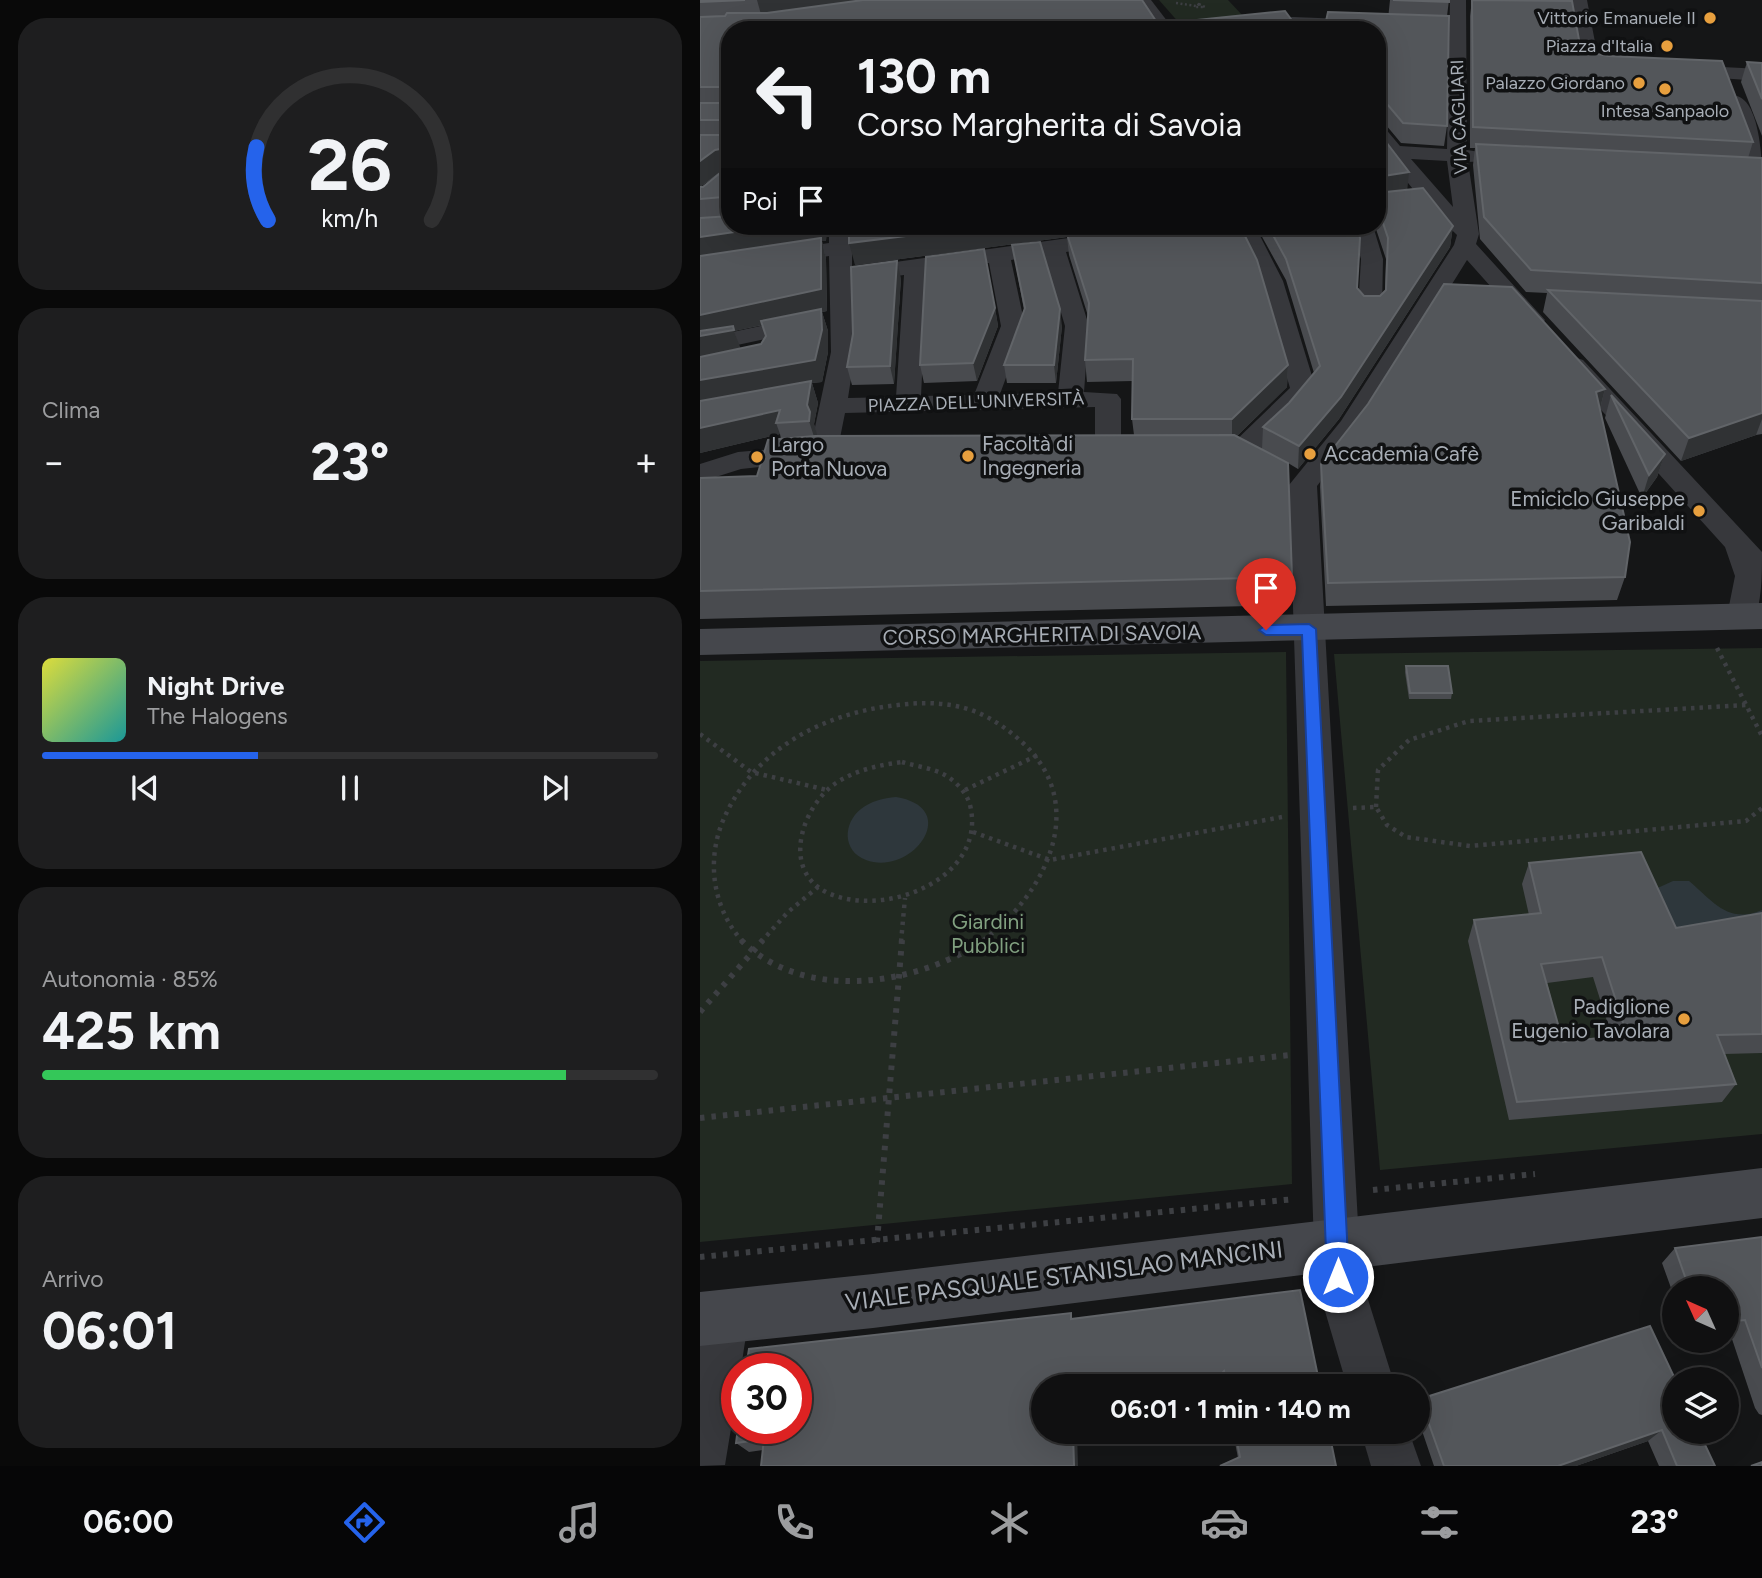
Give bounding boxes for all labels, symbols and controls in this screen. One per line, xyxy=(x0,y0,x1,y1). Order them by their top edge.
place label: Vittorio Emanuele II xyxy=(1537,7,1696,29)
marker: Vittorio Emanuele II xyxy=(1702,10,1718,26)
place label: Piazza d'Italia xyxy=(1546,35,1653,57)
marker: Piazza d'Italia xyxy=(1659,38,1675,54)
text: 130 m xyxy=(857,46,991,105)
icon: left xyxy=(742,49,833,140)
street label: VIA CAGLIARI xyxy=(1446,59,1472,175)
place label: Palazzo Giordano xyxy=(1485,72,1625,94)
marker: Palazzo Giordano xyxy=(1631,75,1647,91)
marker: Intesa Sanpaolo xyxy=(1657,81,1673,97)
place label: Intesa Sanpaolo xyxy=(1601,100,1729,122)
text: Corso Margherita di Savoia xyxy=(857,106,1242,144)
text: 26 xyxy=(308,121,392,208)
icon: arrive xyxy=(792,182,830,220)
text: Poi xyxy=(742,185,778,217)
text: km/h xyxy=(321,203,379,233)
street label: PIAZZA DELL'UNIVERSITÀ xyxy=(867,387,1085,417)
text: Clima xyxy=(42,396,100,424)
text: 23° xyxy=(311,431,389,493)
place label: Facoltà di Ingegneria xyxy=(982,431,1081,480)
place label: Largo Porta Nuova xyxy=(771,432,887,481)
text: − xyxy=(42,439,66,485)
text: + xyxy=(634,439,658,485)
place label: Accademia Cafè xyxy=(1324,441,1479,466)
marker: Accademia Cafè xyxy=(1302,446,1318,462)
marker: Facoltà di Ingegneria xyxy=(960,448,976,464)
marker: Largo Porta Nuova xyxy=(749,449,765,465)
place label: Emiciclo Giuseppe Garibaldi xyxy=(1510,486,1685,535)
marker: Emiciclo Giuseppe Garibaldi xyxy=(1691,503,1707,519)
pin xyxy=(1236,558,1296,630)
icon: arrive xyxy=(1247,569,1285,607)
street label: CORSO MARGHERITA DI SAVOIA xyxy=(882,619,1202,650)
text: Night Drive xyxy=(147,670,284,702)
text: The Halogens xyxy=(147,702,288,730)
icon: previous xyxy=(126,769,164,807)
icon: pause xyxy=(331,769,369,807)
icon: next xyxy=(536,769,574,807)
park label: Giardini Pubblici xyxy=(951,909,1025,958)
text: Autonomia · 85% xyxy=(42,965,218,993)
place label: Padiglione Eugenio Tavolara xyxy=(1511,994,1670,1043)
text: 425 km xyxy=(42,1000,221,1062)
marker: Padiglione Eugenio Tavolara xyxy=(1676,1011,1692,1027)
street label: VIALE PASQUALE STANISLAO MANCINI xyxy=(844,1234,1284,1317)
position arrow xyxy=(1301,1240,1375,1314)
text: Arrivo xyxy=(42,1265,104,1293)
north arrow xyxy=(1662,1276,1740,1353)
map controls xyxy=(1662,1276,1739,1444)
text: 06:01 xyxy=(42,1300,177,1362)
speed limit sign: 30 xyxy=(721,1353,812,1444)
button: layers xyxy=(1662,1367,1739,1444)
text: 06:01 · 1 min · 140 m xyxy=(1110,1393,1351,1425)
icon: directions xyxy=(340,1498,389,1547)
icon: music xyxy=(555,1498,604,1547)
icon: phone xyxy=(770,1498,819,1547)
icon: climate xyxy=(985,1498,1034,1547)
icon: car xyxy=(1200,1498,1249,1547)
icon: filters xyxy=(1415,1498,1464,1547)
text: 06:00 xyxy=(83,1503,173,1541)
text: 23° xyxy=(1630,1503,1679,1541)

